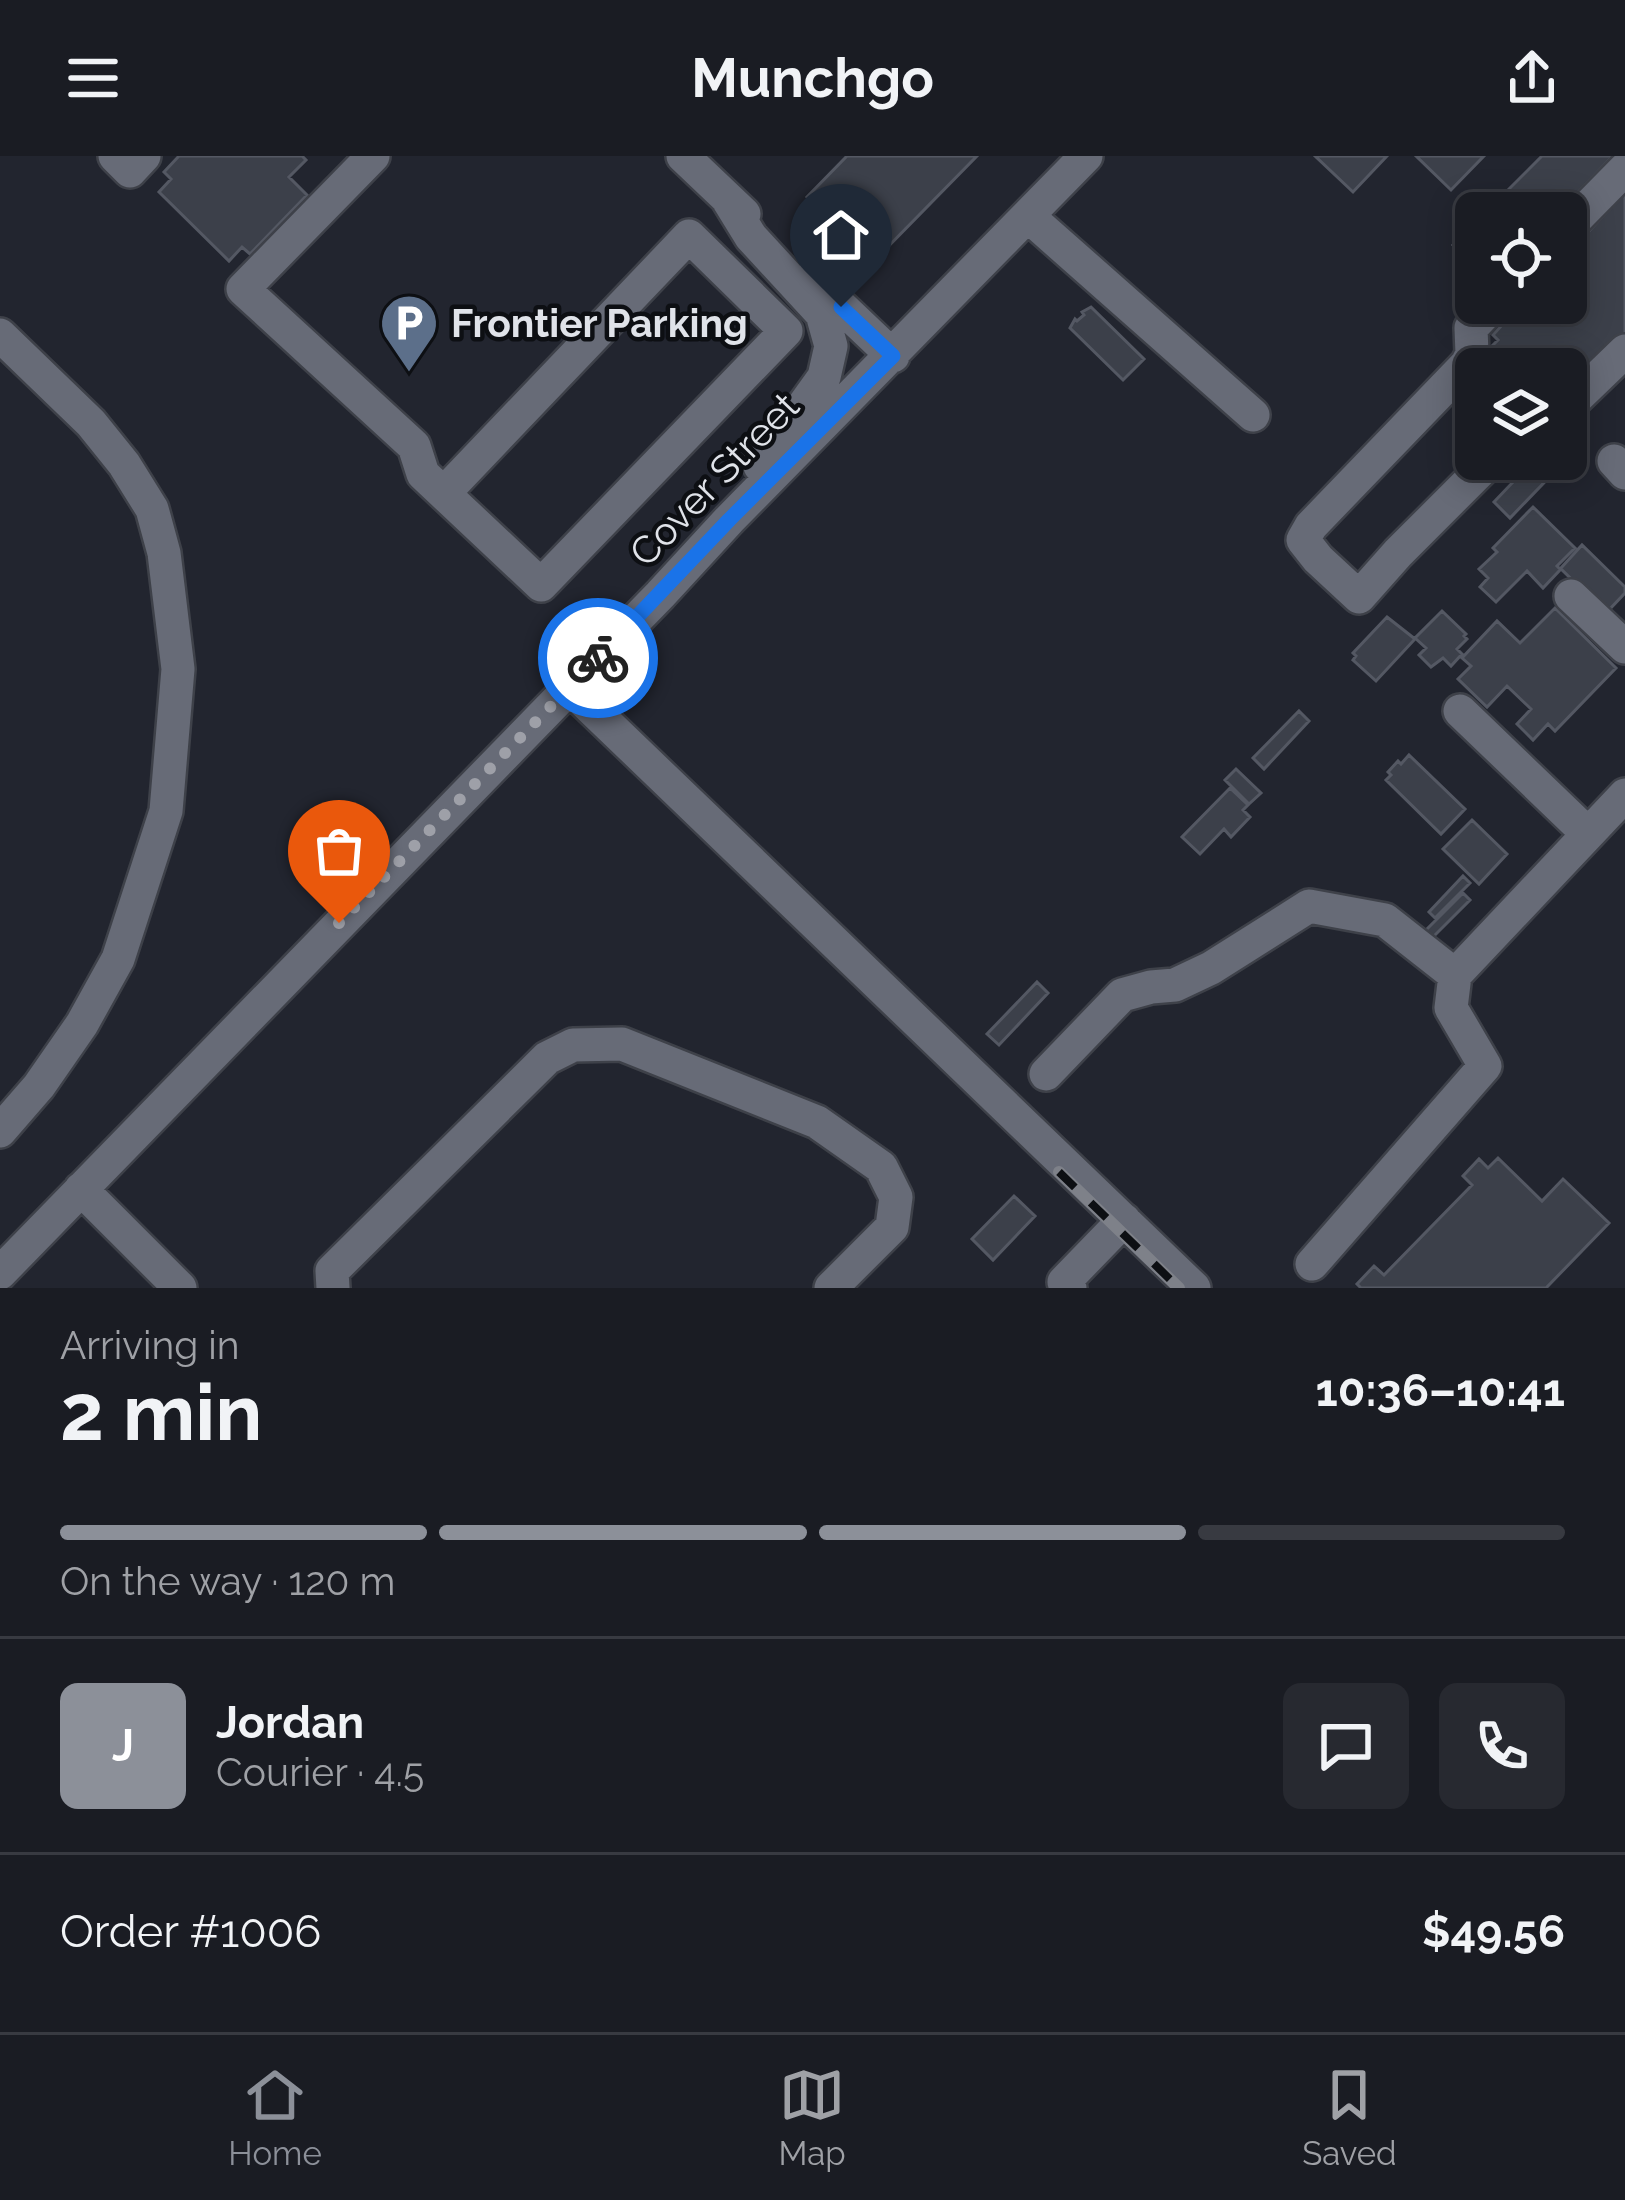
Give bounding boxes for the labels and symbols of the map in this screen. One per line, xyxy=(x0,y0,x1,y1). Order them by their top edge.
pin xyxy=(790,184,892,307)
parking icon: Frontier Parking xyxy=(378,292,440,374)
place label: Frontier Parking xyxy=(451,300,748,346)
street label: Cover Street xyxy=(620,383,808,575)
courier xyxy=(538,598,658,718)
pin xyxy=(288,800,390,923)

